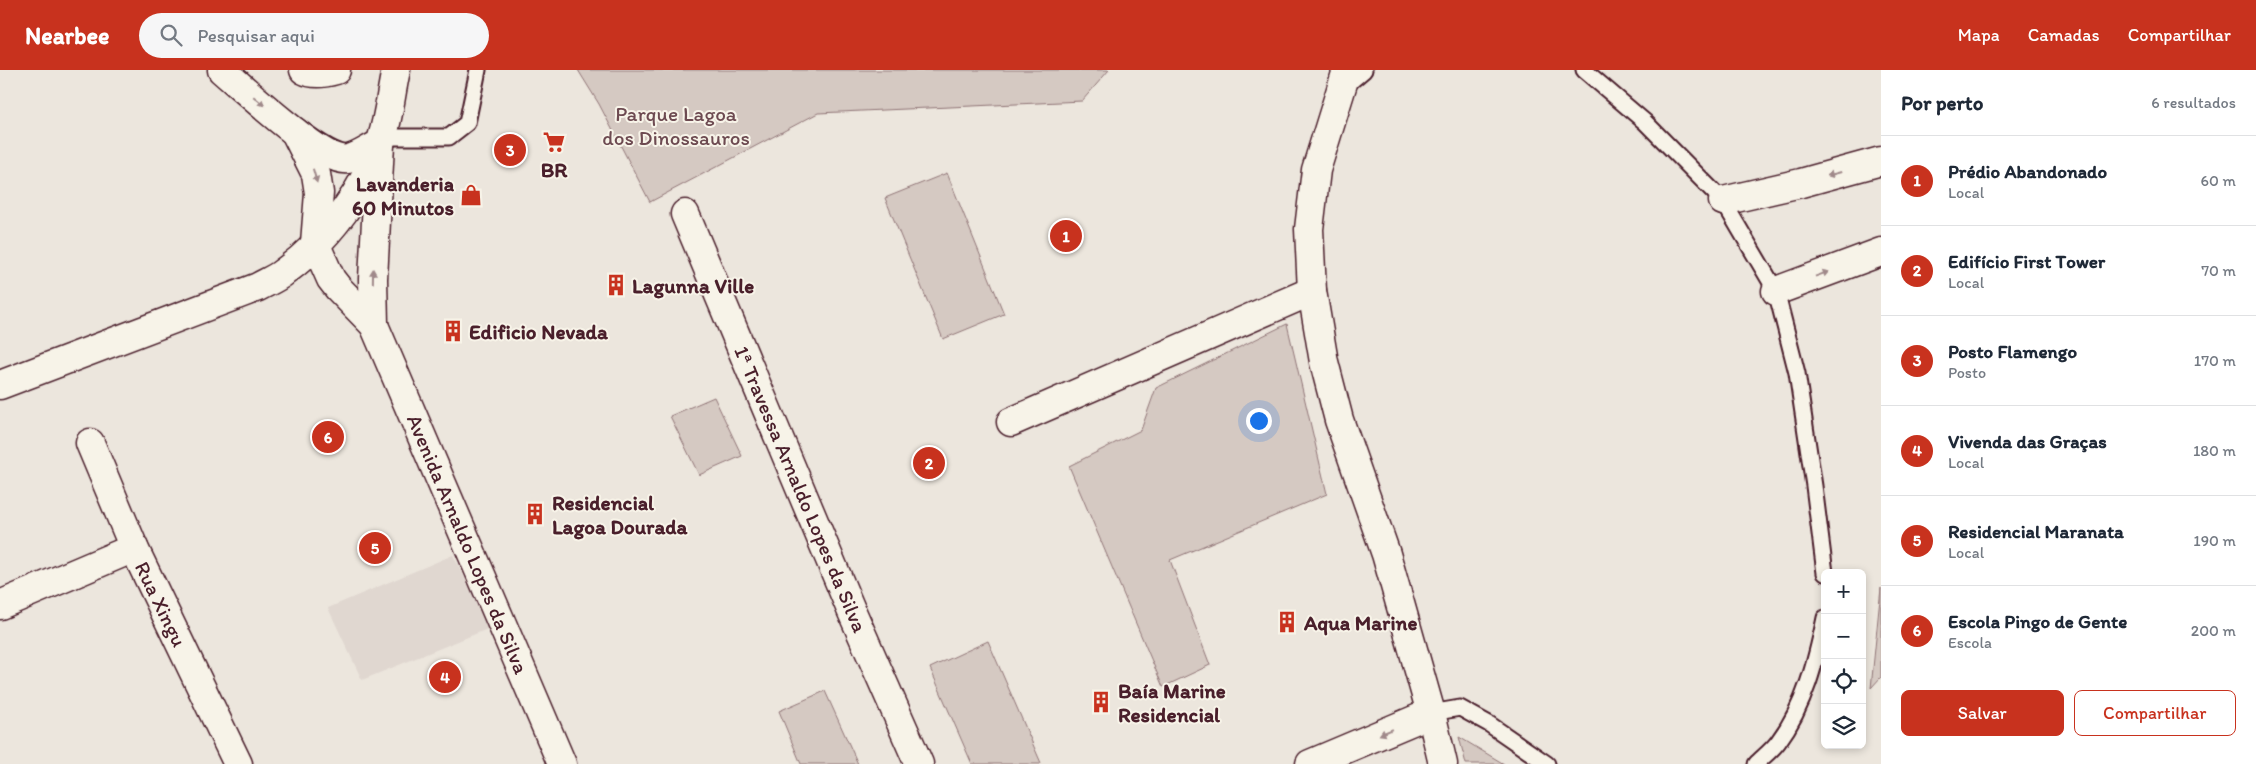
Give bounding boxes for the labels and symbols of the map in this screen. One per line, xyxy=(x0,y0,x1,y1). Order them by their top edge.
one-way arrow xyxy=(252,95,265,106)
park label: Parque Lagoa dos Dinossauros xyxy=(602,101,750,150)
supermarket icon: BR xyxy=(541,129,567,155)
pin: 3 xyxy=(494,131,526,169)
place label: BR xyxy=(541,157,568,182)
one-way arrow xyxy=(312,169,320,184)
place label: Lavanderia 60 Minutos xyxy=(352,171,455,220)
one-way arrow xyxy=(1826,171,1841,179)
shop icon: Lavanderia 60 Minutos xyxy=(458,182,484,208)
pin: 1 xyxy=(1050,217,1082,255)
one-way arrow xyxy=(369,268,377,284)
one-way arrow xyxy=(1815,270,1830,278)
building icon: Lagunna Ville xyxy=(603,272,629,298)
place label: Lagunna Ville xyxy=(632,273,754,299)
building icon: Edificio Nevada xyxy=(440,318,466,344)
place label: Edificio Nevada xyxy=(469,319,609,344)
street label: 1ª Travessa Arnaldo Lopes da Silva xyxy=(729,342,873,636)
your location xyxy=(1246,408,1272,434)
street label: Avenida Arnaldo Lopes da Silva xyxy=(402,410,534,678)
pin: 6 xyxy=(312,418,344,456)
pin: 2 xyxy=(913,444,945,482)
place label: Residencial Lagoa Dourada xyxy=(552,490,689,540)
building icon: Residencial Lagoa Dourada xyxy=(522,501,548,527)
pin: 5 xyxy=(359,529,391,567)
street label: Rua Xingu xyxy=(130,557,192,651)
building icon: Aqua Marine xyxy=(1274,609,1300,635)
place label: Aqua Marine xyxy=(1303,610,1417,636)
pin: 4 xyxy=(429,658,461,696)
place label: Baía Marine Residencial xyxy=(1118,678,1226,727)
building icon: Baía Marine Residencial xyxy=(1088,689,1114,715)
one-way arrow xyxy=(1379,729,1393,737)

